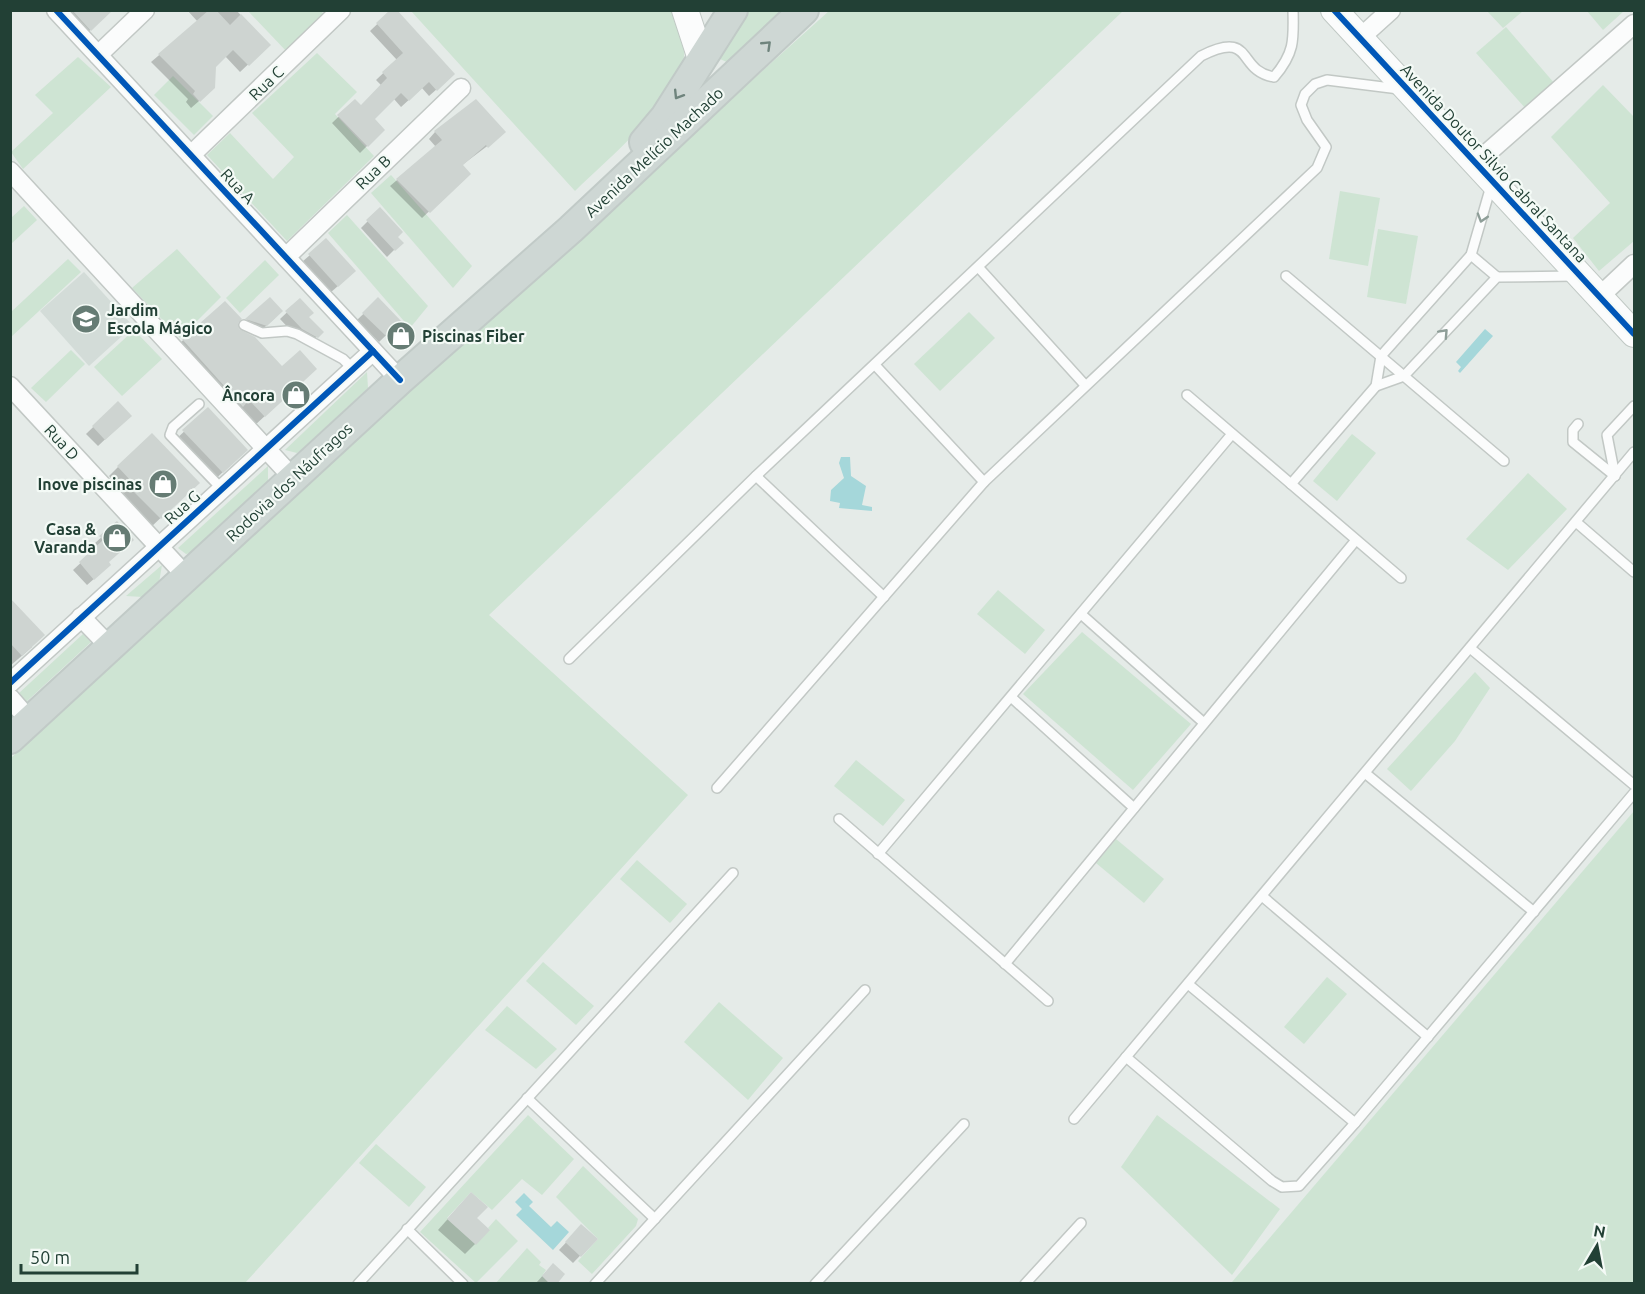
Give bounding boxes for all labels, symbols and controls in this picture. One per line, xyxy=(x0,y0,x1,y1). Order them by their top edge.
one-way arrow xyxy=(760,42,771,53)
street label: Avenida Doutor Silvio Cabral Santana xyxy=(1397,60,1591,266)
street label: Rua C xyxy=(245,62,287,104)
street label: Avenida Melício Machado xyxy=(581,83,727,221)
one-way arrow xyxy=(675,88,686,99)
street label: Rua B xyxy=(352,151,394,193)
street label: Rua A xyxy=(217,165,259,208)
one-way arrow xyxy=(1477,212,1489,223)
place label: Jardim Escola Mágico xyxy=(107,301,213,337)
school or university icon: Jardim Escola Mágico xyxy=(70,303,102,335)
shop icon: Piscinas Fiber xyxy=(385,320,417,352)
place label: Piscinas Fiber xyxy=(422,327,525,345)
one-way arrow xyxy=(1437,329,1448,340)
shop icon: Âncora xyxy=(280,379,312,411)
place label: Âncora xyxy=(222,384,275,404)
street label: Rodovia dos Náufragos xyxy=(222,419,356,545)
street label: Rua D xyxy=(41,420,83,464)
shop icon: Inove piscinas xyxy=(147,468,179,500)
place label: Inove piscinas xyxy=(37,475,142,493)
street label: Rua G xyxy=(161,486,203,528)
place label: Casa & Varanda xyxy=(34,520,96,556)
shop icon: Casa & Varanda xyxy=(101,522,133,554)
north arrow xyxy=(1567,1216,1627,1276)
text: N xyxy=(1592,1221,1607,1241)
scale bar xyxy=(21,1237,136,1275)
text: 50 m xyxy=(30,1247,70,1267)

